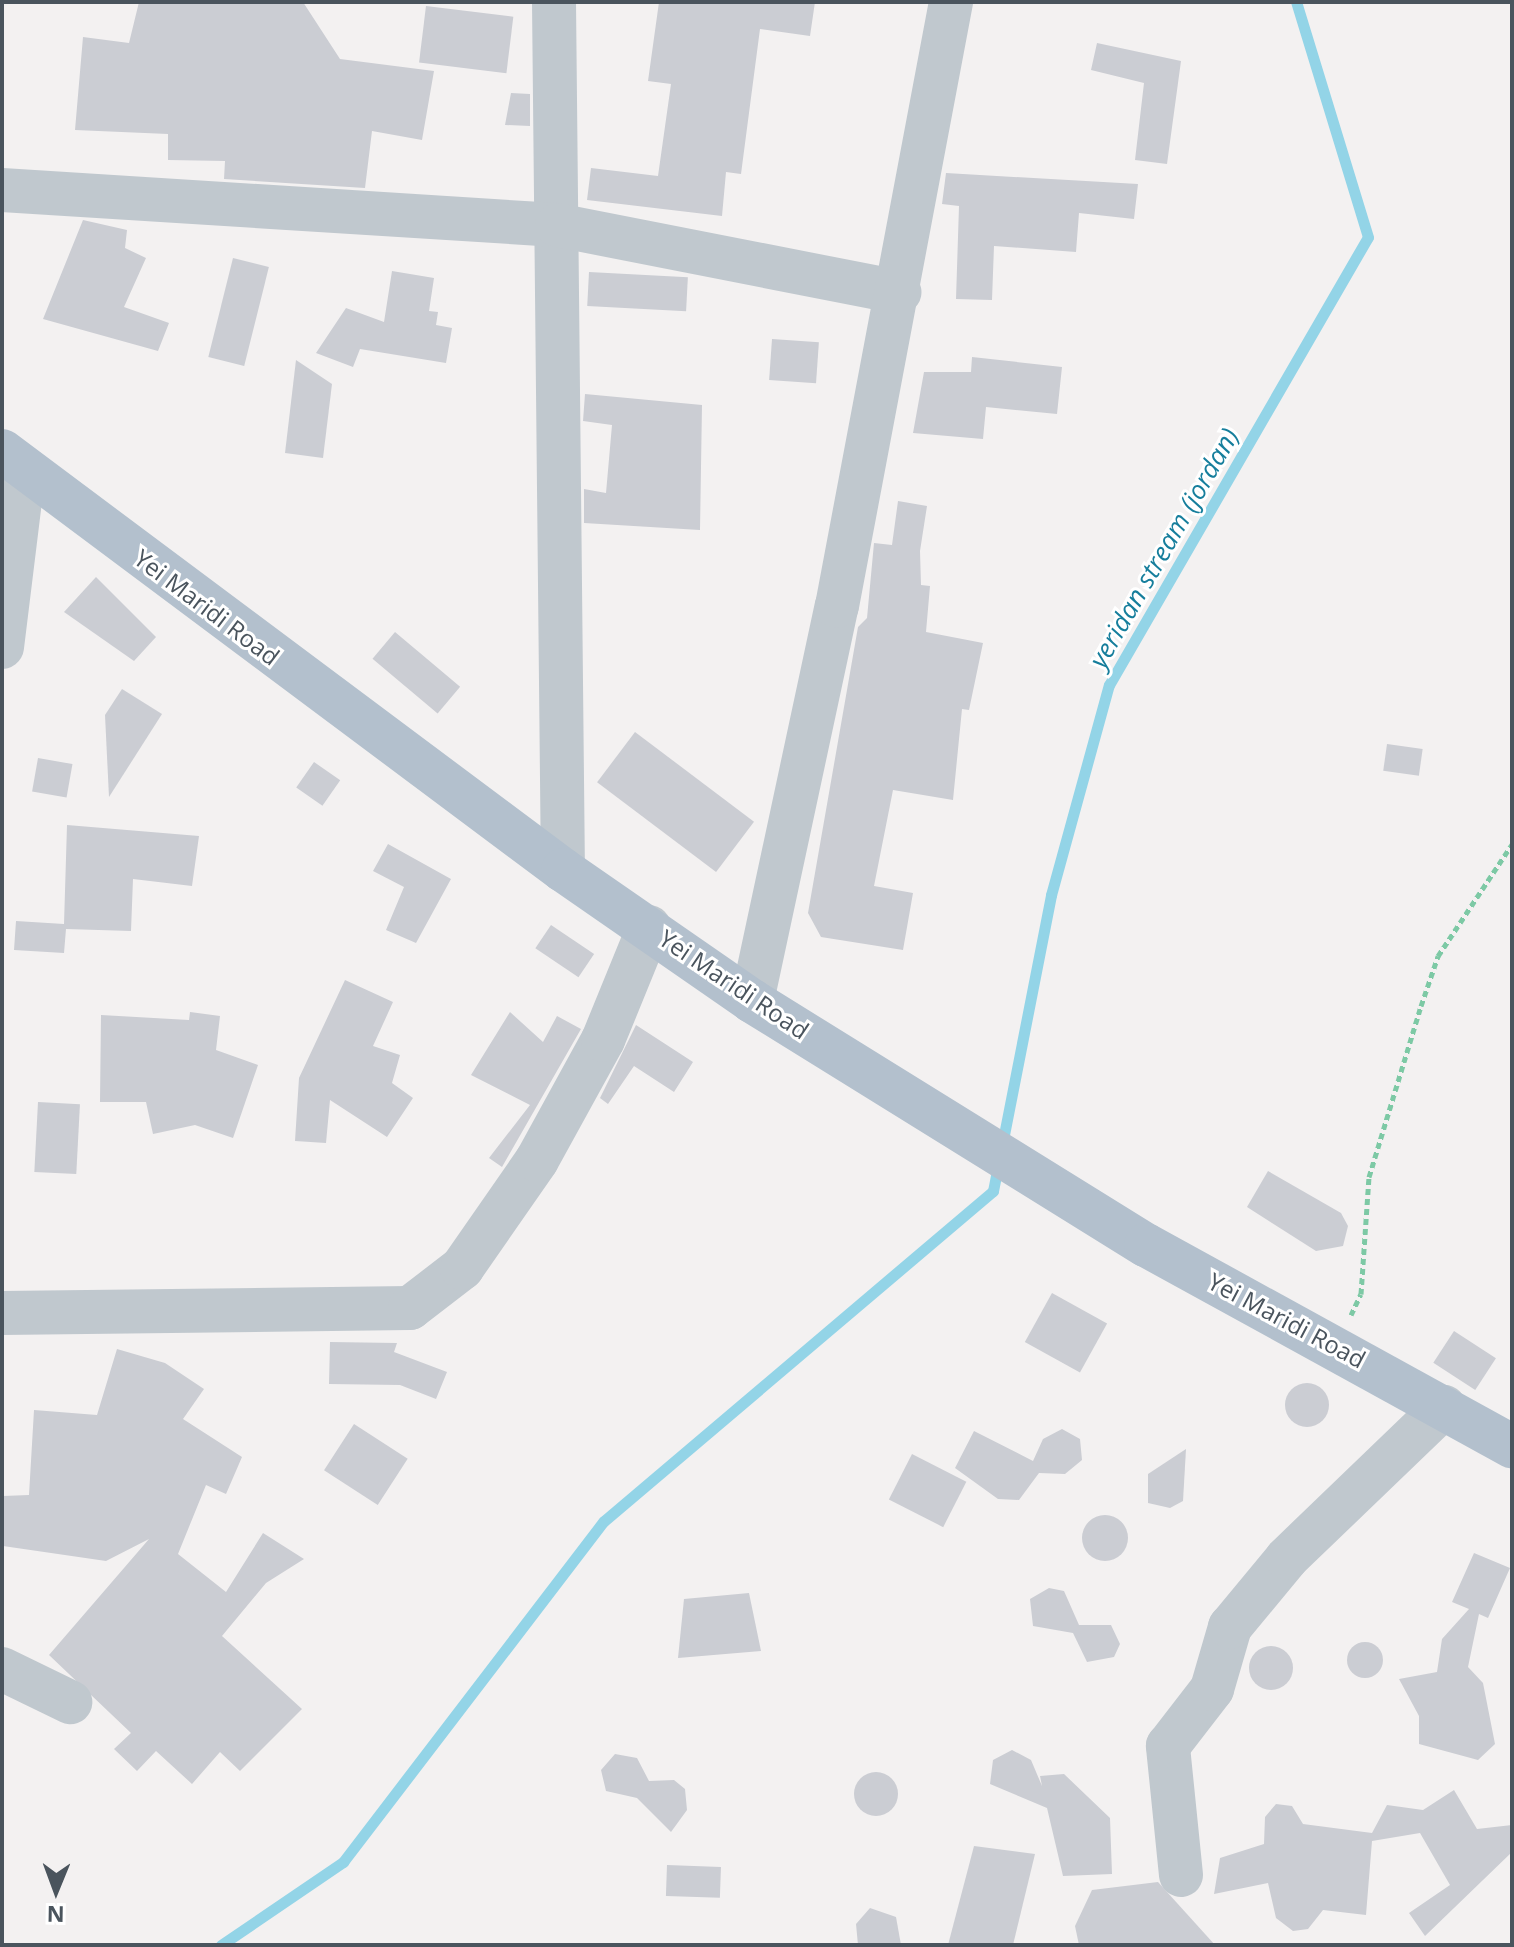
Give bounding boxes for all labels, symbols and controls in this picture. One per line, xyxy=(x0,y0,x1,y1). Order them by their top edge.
water label: yeridan stream (jordan) xyxy=(1083,423,1245,673)
street label: Yei Maridi Road xyxy=(129,543,285,671)
street label: Yei Maridi Road xyxy=(654,923,814,1045)
street label: Yei Maridi Road xyxy=(1203,1266,1371,1374)
north arrow xyxy=(16,1851,96,1931)
text: N xyxy=(46,1900,65,1930)

